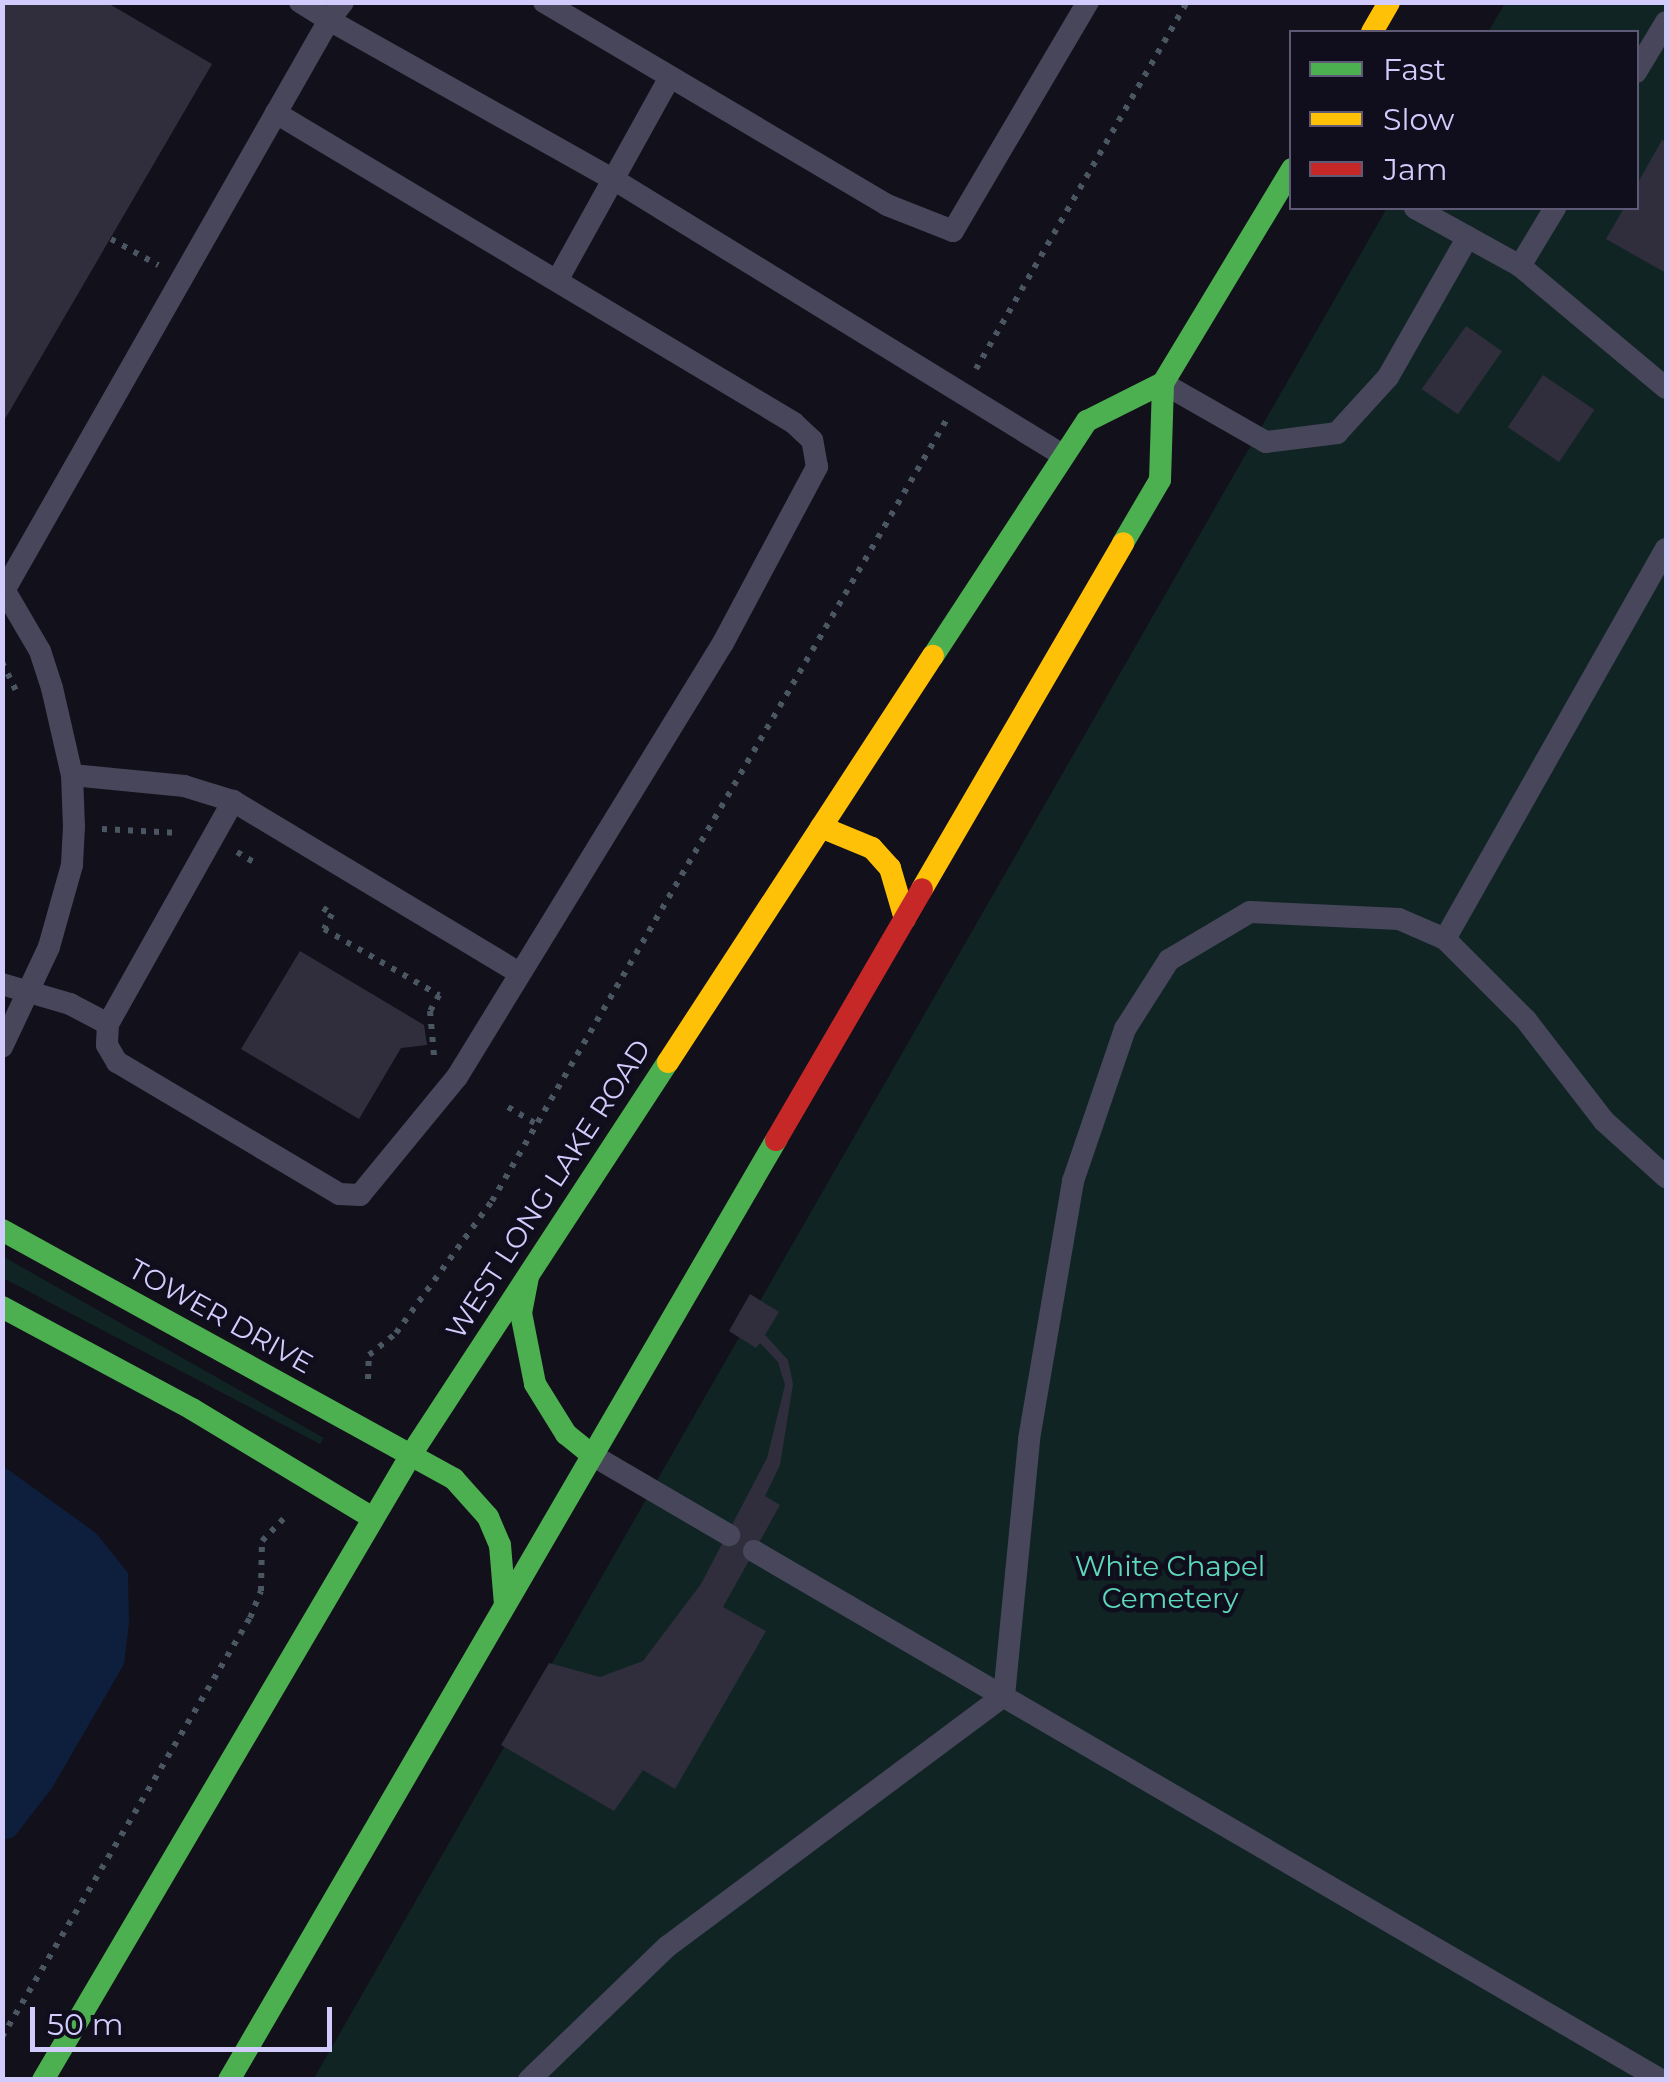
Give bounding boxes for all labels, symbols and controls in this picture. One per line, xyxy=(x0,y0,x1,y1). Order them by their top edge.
legend xyxy=(1289,30,1639,210)
text: Fast xyxy=(1383,51,1446,88)
text: Slow xyxy=(1383,101,1454,138)
text: Jam xyxy=(1383,151,1448,188)
street label: WEST LONG LAKE ROAD xyxy=(439,1033,657,1345)
street label: TOWER DRIVE xyxy=(123,1252,319,1380)
park label: White Chapel Cemetery xyxy=(1075,1549,1265,1615)
scale bar xyxy=(35,1987,338,2049)
text: 50 m xyxy=(47,2006,124,2043)

